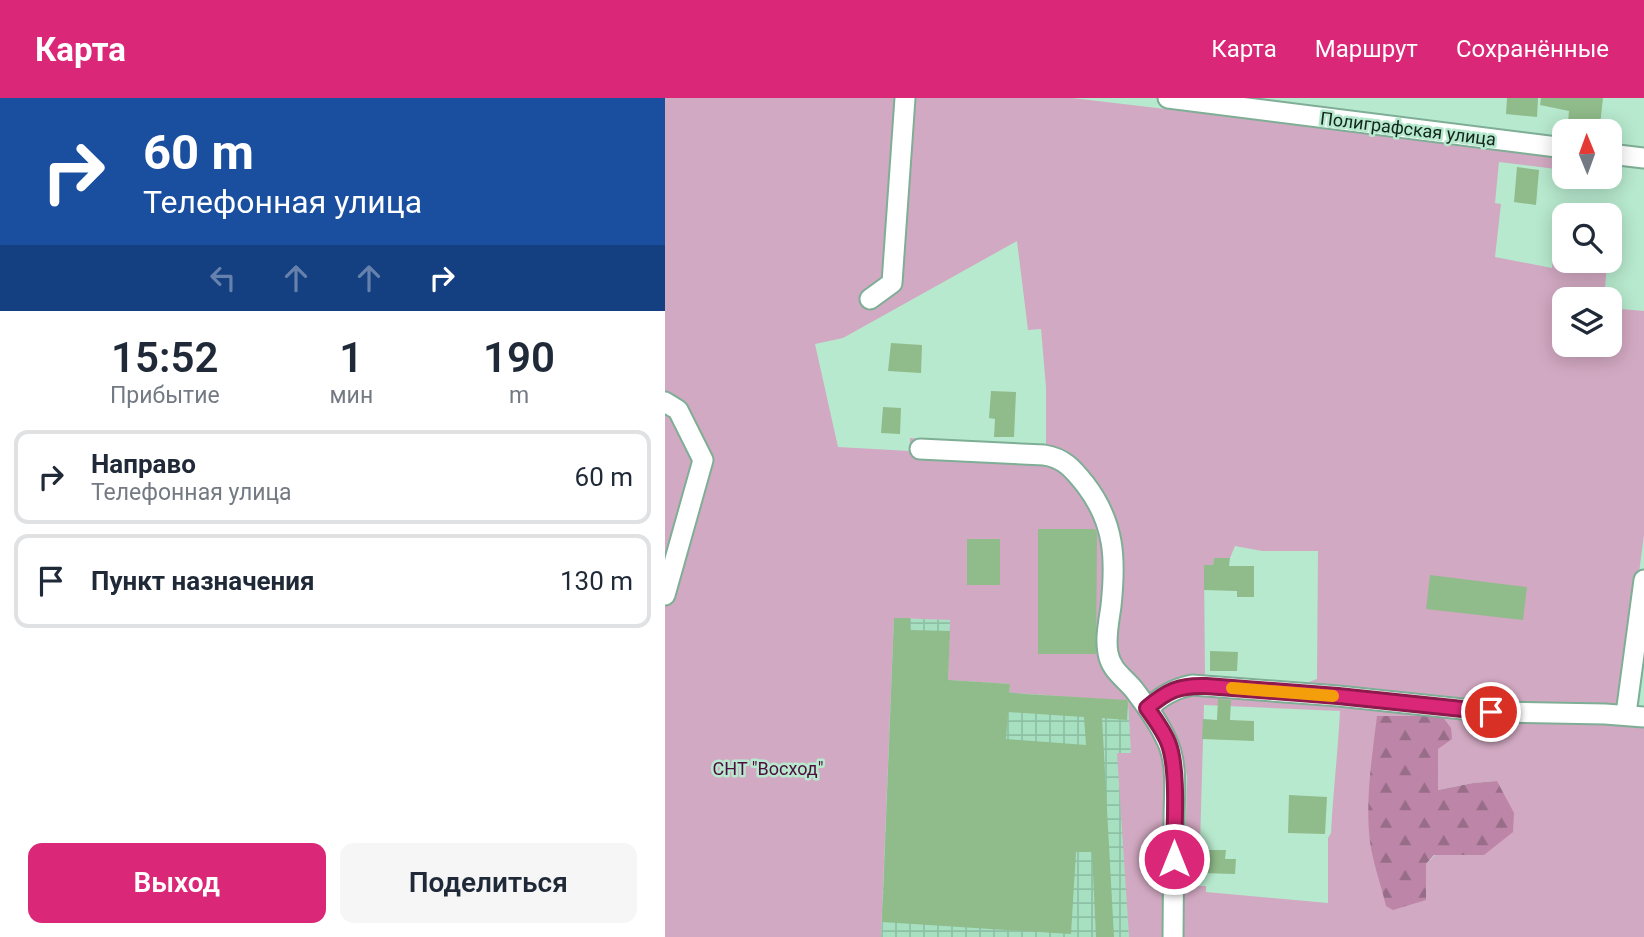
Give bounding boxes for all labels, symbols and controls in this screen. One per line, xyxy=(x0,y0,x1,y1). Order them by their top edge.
text: Карта xyxy=(35,30,126,69)
text: Карта xyxy=(1211,35,1277,63)
text: Маршрут xyxy=(1315,35,1418,63)
text: Сохранённые xyxy=(1456,35,1609,63)
street label: Полиграфская улица xyxy=(1319,107,1497,150)
north arrow xyxy=(1552,119,1622,189)
map controls xyxy=(1552,119,1622,357)
text: 60 m xyxy=(143,124,254,181)
icon: right xyxy=(28,126,119,217)
text: Телефонная улица xyxy=(143,183,422,221)
button: search xyxy=(1552,203,1622,273)
icon: left xyxy=(204,259,242,297)
icon: ahead xyxy=(277,259,315,297)
icon: ahead xyxy=(350,259,388,297)
icon: right xyxy=(423,259,461,297)
button: layers xyxy=(1552,287,1622,357)
text: 15:52 xyxy=(111,333,218,382)
text: 1 xyxy=(339,333,363,382)
text: 190 xyxy=(483,333,555,382)
text: Прибытие xyxy=(110,382,220,409)
text: мин xyxy=(330,382,373,409)
text: m xyxy=(509,382,529,409)
text: Направо xyxy=(91,449,196,479)
icon: right xyxy=(32,458,70,496)
text: 60 m xyxy=(575,462,633,492)
text: Телефонная улица xyxy=(91,479,292,506)
icon: arrive xyxy=(32,562,70,600)
text: Пункт назначения xyxy=(91,566,315,596)
text: 130 m xyxy=(560,566,633,596)
pin xyxy=(1461,682,1521,742)
icon: arrive xyxy=(1472,693,1510,731)
park label: СНТ "Восход" xyxy=(713,758,823,779)
position arrow xyxy=(1137,822,1211,896)
button: Выход xyxy=(28,843,326,923)
button: Поделиться xyxy=(340,843,637,923)

